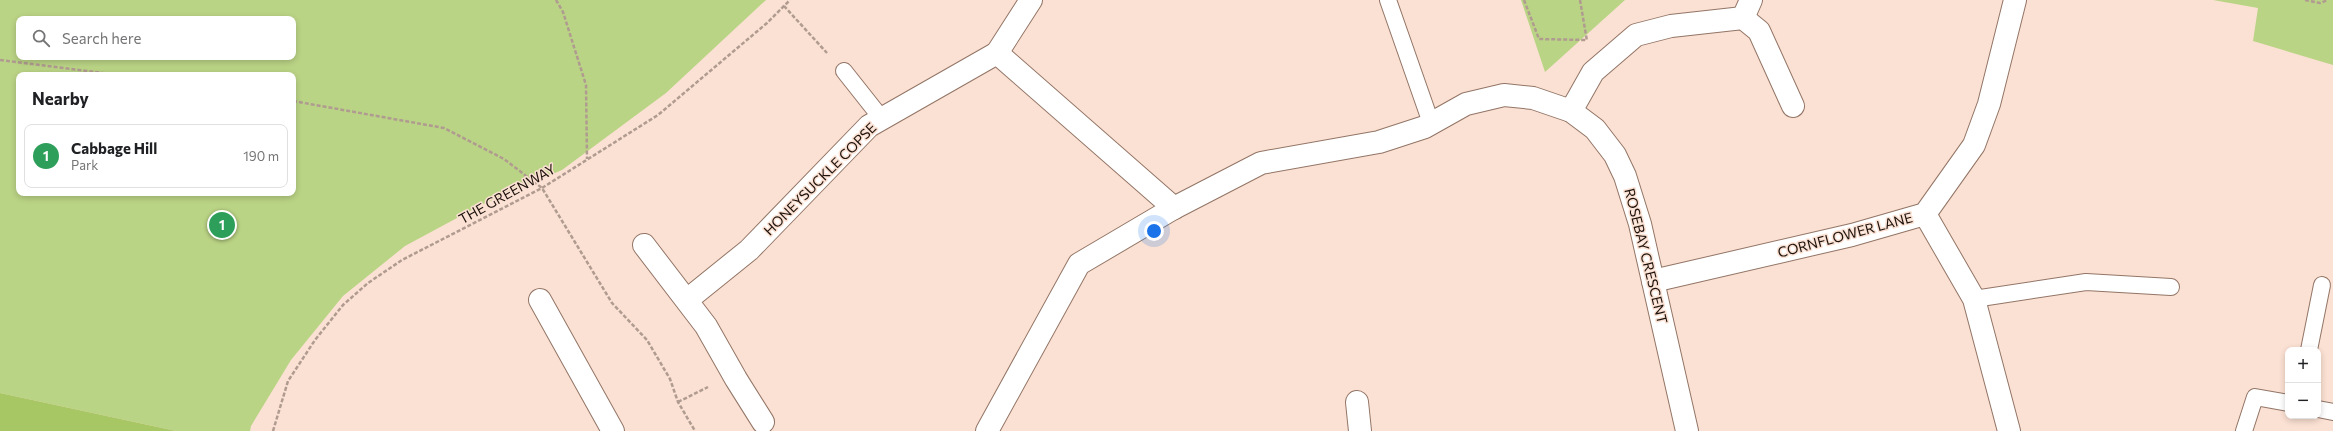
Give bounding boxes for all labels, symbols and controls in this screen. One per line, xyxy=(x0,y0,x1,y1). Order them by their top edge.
search box xyxy=(16,16,296,60)
icon: search xyxy=(30,27,52,49)
text: Search here xyxy=(62,29,141,47)
text: Nearby xyxy=(32,88,89,109)
street label: HONEYSUCKLE COPSE xyxy=(760,119,880,239)
text: Cabbage Hill xyxy=(71,139,157,157)
text: 1 xyxy=(43,148,49,164)
text: 190 m xyxy=(243,148,279,164)
text: Park xyxy=(71,157,98,173)
street label: THE GREENWAY xyxy=(455,160,558,227)
street label: ROSEBAY CRESCENT xyxy=(1621,186,1672,326)
street label: CORNFLOWER LANE xyxy=(1776,208,1914,261)
pin: 1 xyxy=(209,210,235,240)
your location xyxy=(1144,221,1164,241)
map controls xyxy=(2285,347,2321,419)
button: + xyxy=(2285,347,2321,383)
button: − xyxy=(2285,383,2321,419)

